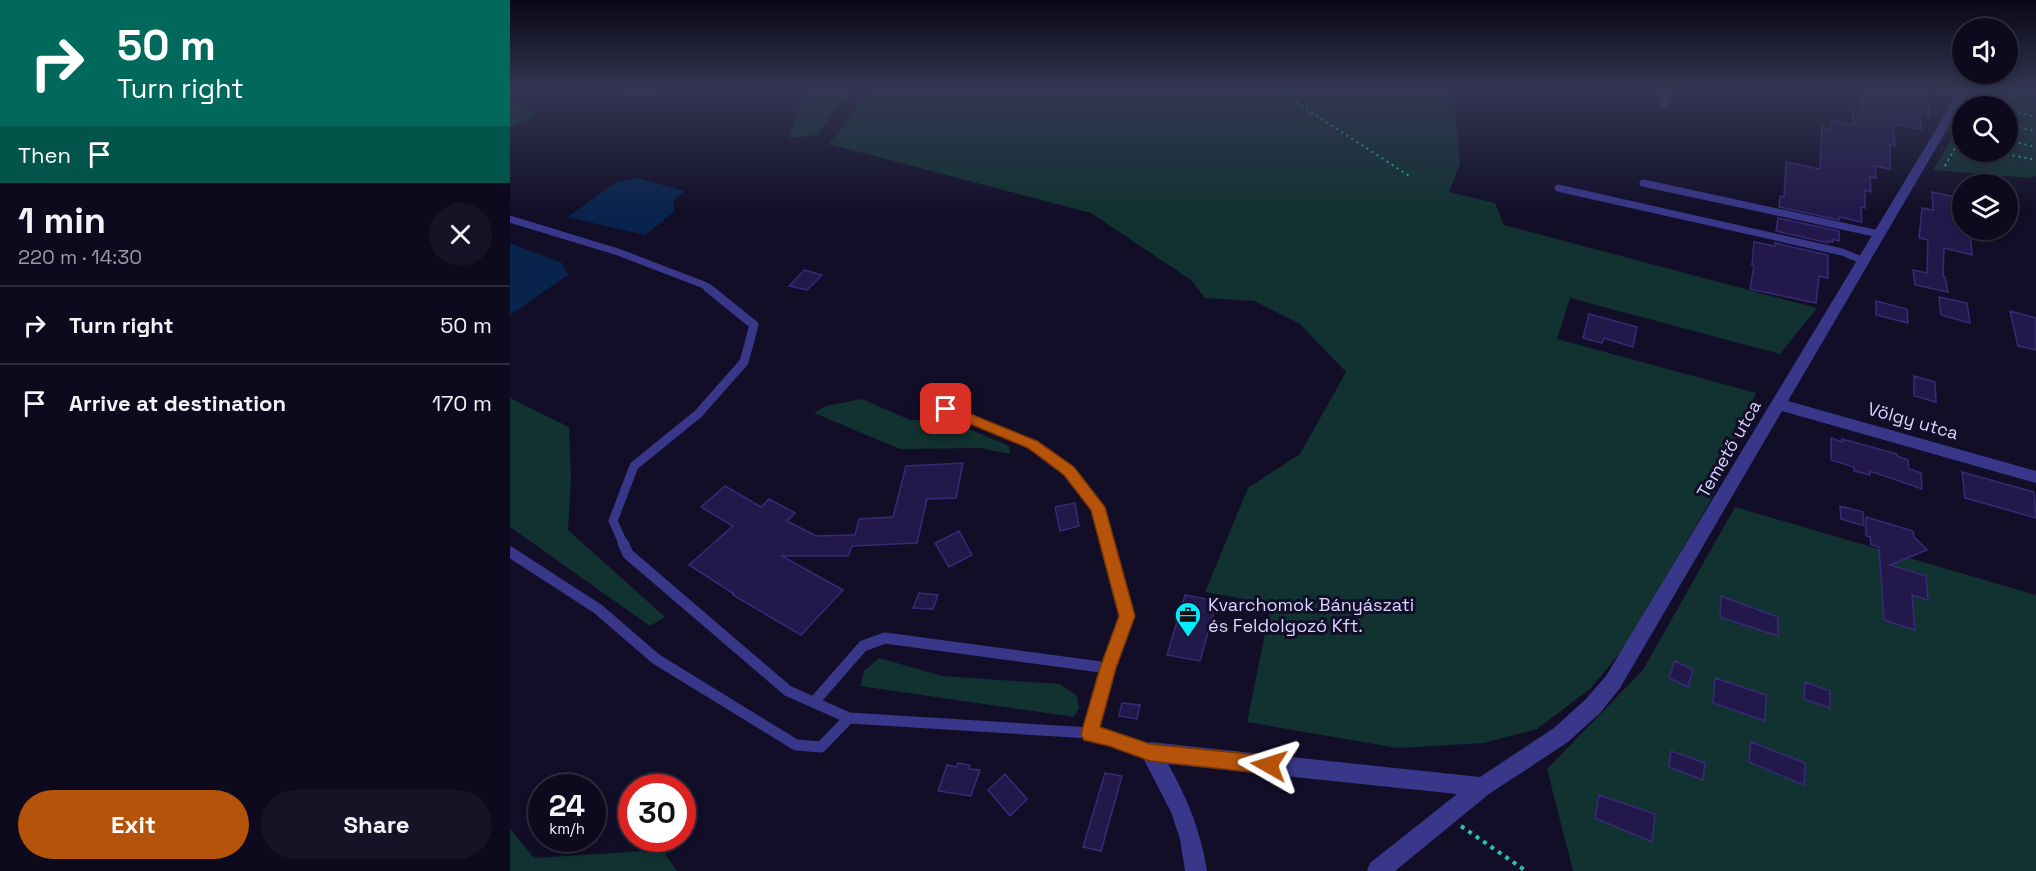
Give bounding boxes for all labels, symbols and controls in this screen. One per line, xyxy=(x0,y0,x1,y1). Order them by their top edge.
map controls xyxy=(1952,18,2018,240)
button: sound xyxy=(1952,18,2018,84)
text: 50 m xyxy=(117,19,216,72)
icon: right xyxy=(18,24,96,102)
text: Turn right xyxy=(117,71,244,106)
button: search xyxy=(1952,96,2018,162)
icon: arrive xyxy=(83,138,116,171)
text: Then xyxy=(18,141,71,169)
button: layers xyxy=(1952,174,2018,240)
text: 1 min xyxy=(18,198,106,244)
button: close xyxy=(429,203,492,266)
text: 220 m · 14:30 xyxy=(18,244,142,270)
icon: right xyxy=(18,309,51,342)
text: Turn right xyxy=(69,311,174,339)
text: 50 m xyxy=(440,311,492,339)
pin xyxy=(920,383,971,434)
icon: arrive xyxy=(18,387,51,420)
text: Arrive at destination xyxy=(69,389,286,417)
text: 170 m xyxy=(432,389,492,417)
icon: arrive xyxy=(929,392,962,425)
street label: Temető utca xyxy=(1691,396,1766,502)
street label: Völgy utca xyxy=(1865,397,1961,444)
place label: Kvarchomok Bányászati és Feldolgozó Kft. xyxy=(1208,593,1414,637)
office icon: Kvarchomok Bányászati és Feldolgozó Kft. xyxy=(1173,600,1203,638)
position arrow xyxy=(1237,733,1301,797)
speed limit sign: 30 xyxy=(618,774,696,852)
text: 24 xyxy=(549,786,585,825)
button: Exit xyxy=(18,790,249,859)
button: Share xyxy=(261,790,492,859)
text: km/h xyxy=(549,819,585,838)

